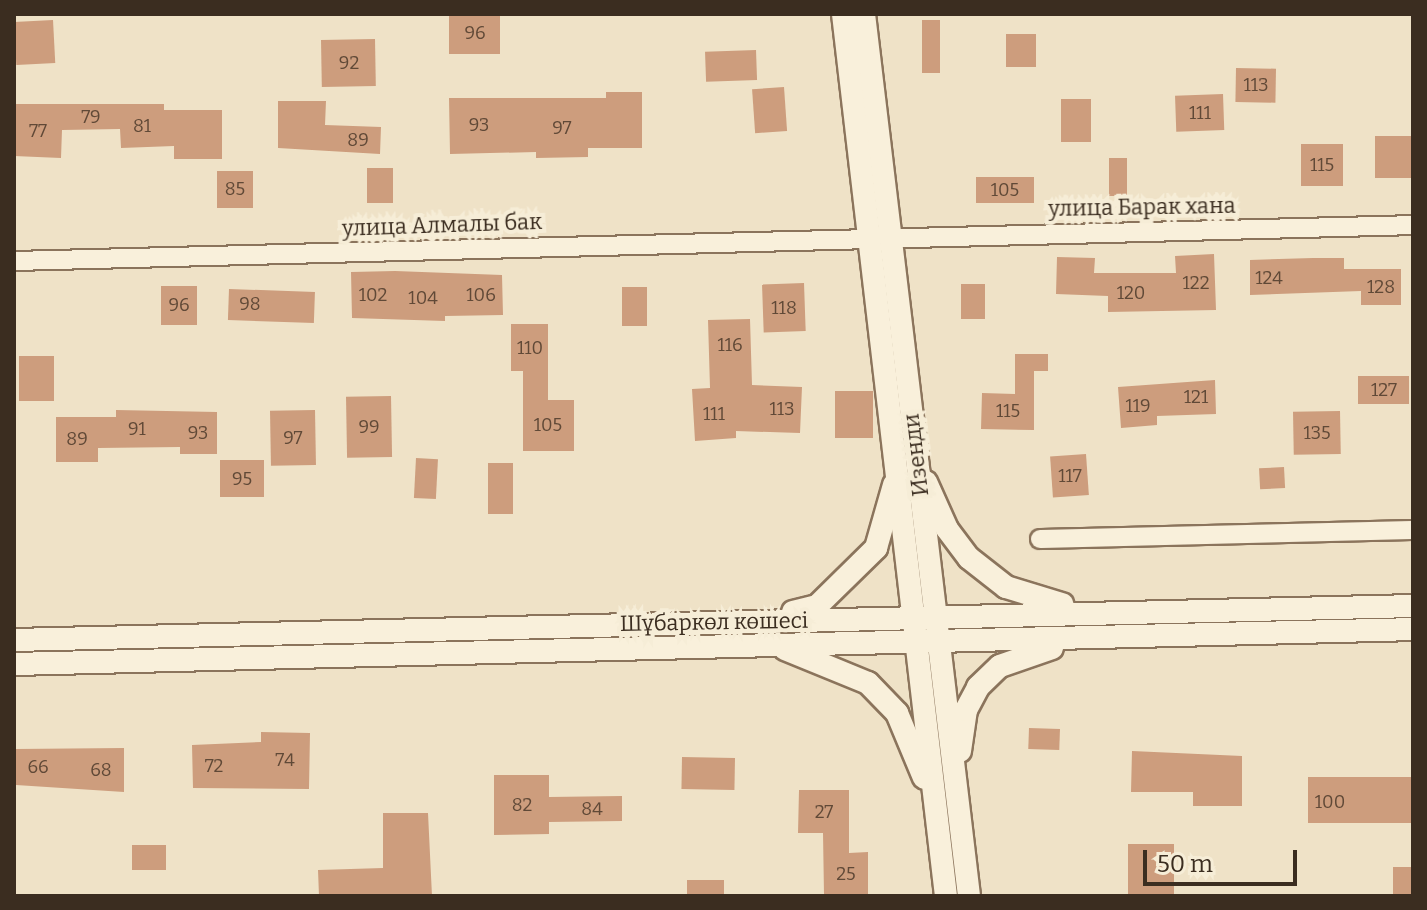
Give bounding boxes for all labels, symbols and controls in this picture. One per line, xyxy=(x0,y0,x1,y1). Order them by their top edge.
house number: 96 xyxy=(464,22,486,44)
house number: 92 xyxy=(339,52,359,74)
house number: 113 xyxy=(1244,74,1268,96)
house number: 111 xyxy=(1189,102,1211,124)
house number: 79 xyxy=(81,106,101,128)
house number: 93 xyxy=(469,114,489,136)
house number: 81 xyxy=(133,115,151,137)
house number: 97 xyxy=(552,117,572,139)
house number: 77 xyxy=(29,120,47,142)
house number: 89 xyxy=(347,129,369,151)
house number: 115 xyxy=(1310,154,1334,176)
house number: 85 xyxy=(225,178,245,200)
house number: 105 xyxy=(991,179,1019,201)
street label: улица Барак хана xyxy=(1048,192,1236,222)
street label: улица Алмалы бак xyxy=(342,208,542,242)
house number: 124 xyxy=(1255,267,1283,289)
house number: 122 xyxy=(1183,272,1209,294)
house number: 128 xyxy=(1367,276,1395,298)
house number: 120 xyxy=(1117,282,1145,304)
house number: 102 xyxy=(359,284,387,306)
house number: 106 xyxy=(466,284,496,306)
house number: 104 xyxy=(408,287,438,309)
house number: 98 xyxy=(239,293,261,315)
house number: 96 xyxy=(168,294,190,316)
house number: 118 xyxy=(771,297,797,319)
house number: 116 xyxy=(717,334,743,356)
house number: 110 xyxy=(517,337,543,359)
house number: 127 xyxy=(1371,379,1397,401)
house number: 121 xyxy=(1184,386,1208,408)
house number: 119 xyxy=(1125,395,1151,417)
house number: 113 xyxy=(770,398,794,420)
house number: 115 xyxy=(996,400,1020,422)
house number: 111 xyxy=(703,403,725,425)
street label: Изенди xyxy=(898,412,934,498)
house number: 105 xyxy=(534,414,562,436)
house number: 99 xyxy=(358,416,380,438)
house number: 91 xyxy=(128,418,146,440)
house number: 93 xyxy=(188,422,208,444)
house number: 135 xyxy=(1303,422,1331,444)
house number: 97 xyxy=(283,427,303,449)
house number: 89 xyxy=(66,428,88,450)
house number: 117 xyxy=(1058,465,1082,487)
house number: 95 xyxy=(232,468,252,490)
street label: Шұбаркөл көшесі xyxy=(620,607,808,637)
house number: 74 xyxy=(275,749,295,771)
house number: 72 xyxy=(205,755,223,777)
house number: 66 xyxy=(27,756,49,778)
house number: 68 xyxy=(90,759,112,781)
house number: 100 xyxy=(1315,791,1345,813)
house number: 82 xyxy=(512,794,532,816)
house number: 84 xyxy=(581,798,603,820)
house number: 27 xyxy=(815,801,833,823)
scale bar xyxy=(1147,834,1301,884)
text: 50 m xyxy=(1157,850,1213,878)
house number: 25 xyxy=(836,863,856,885)

